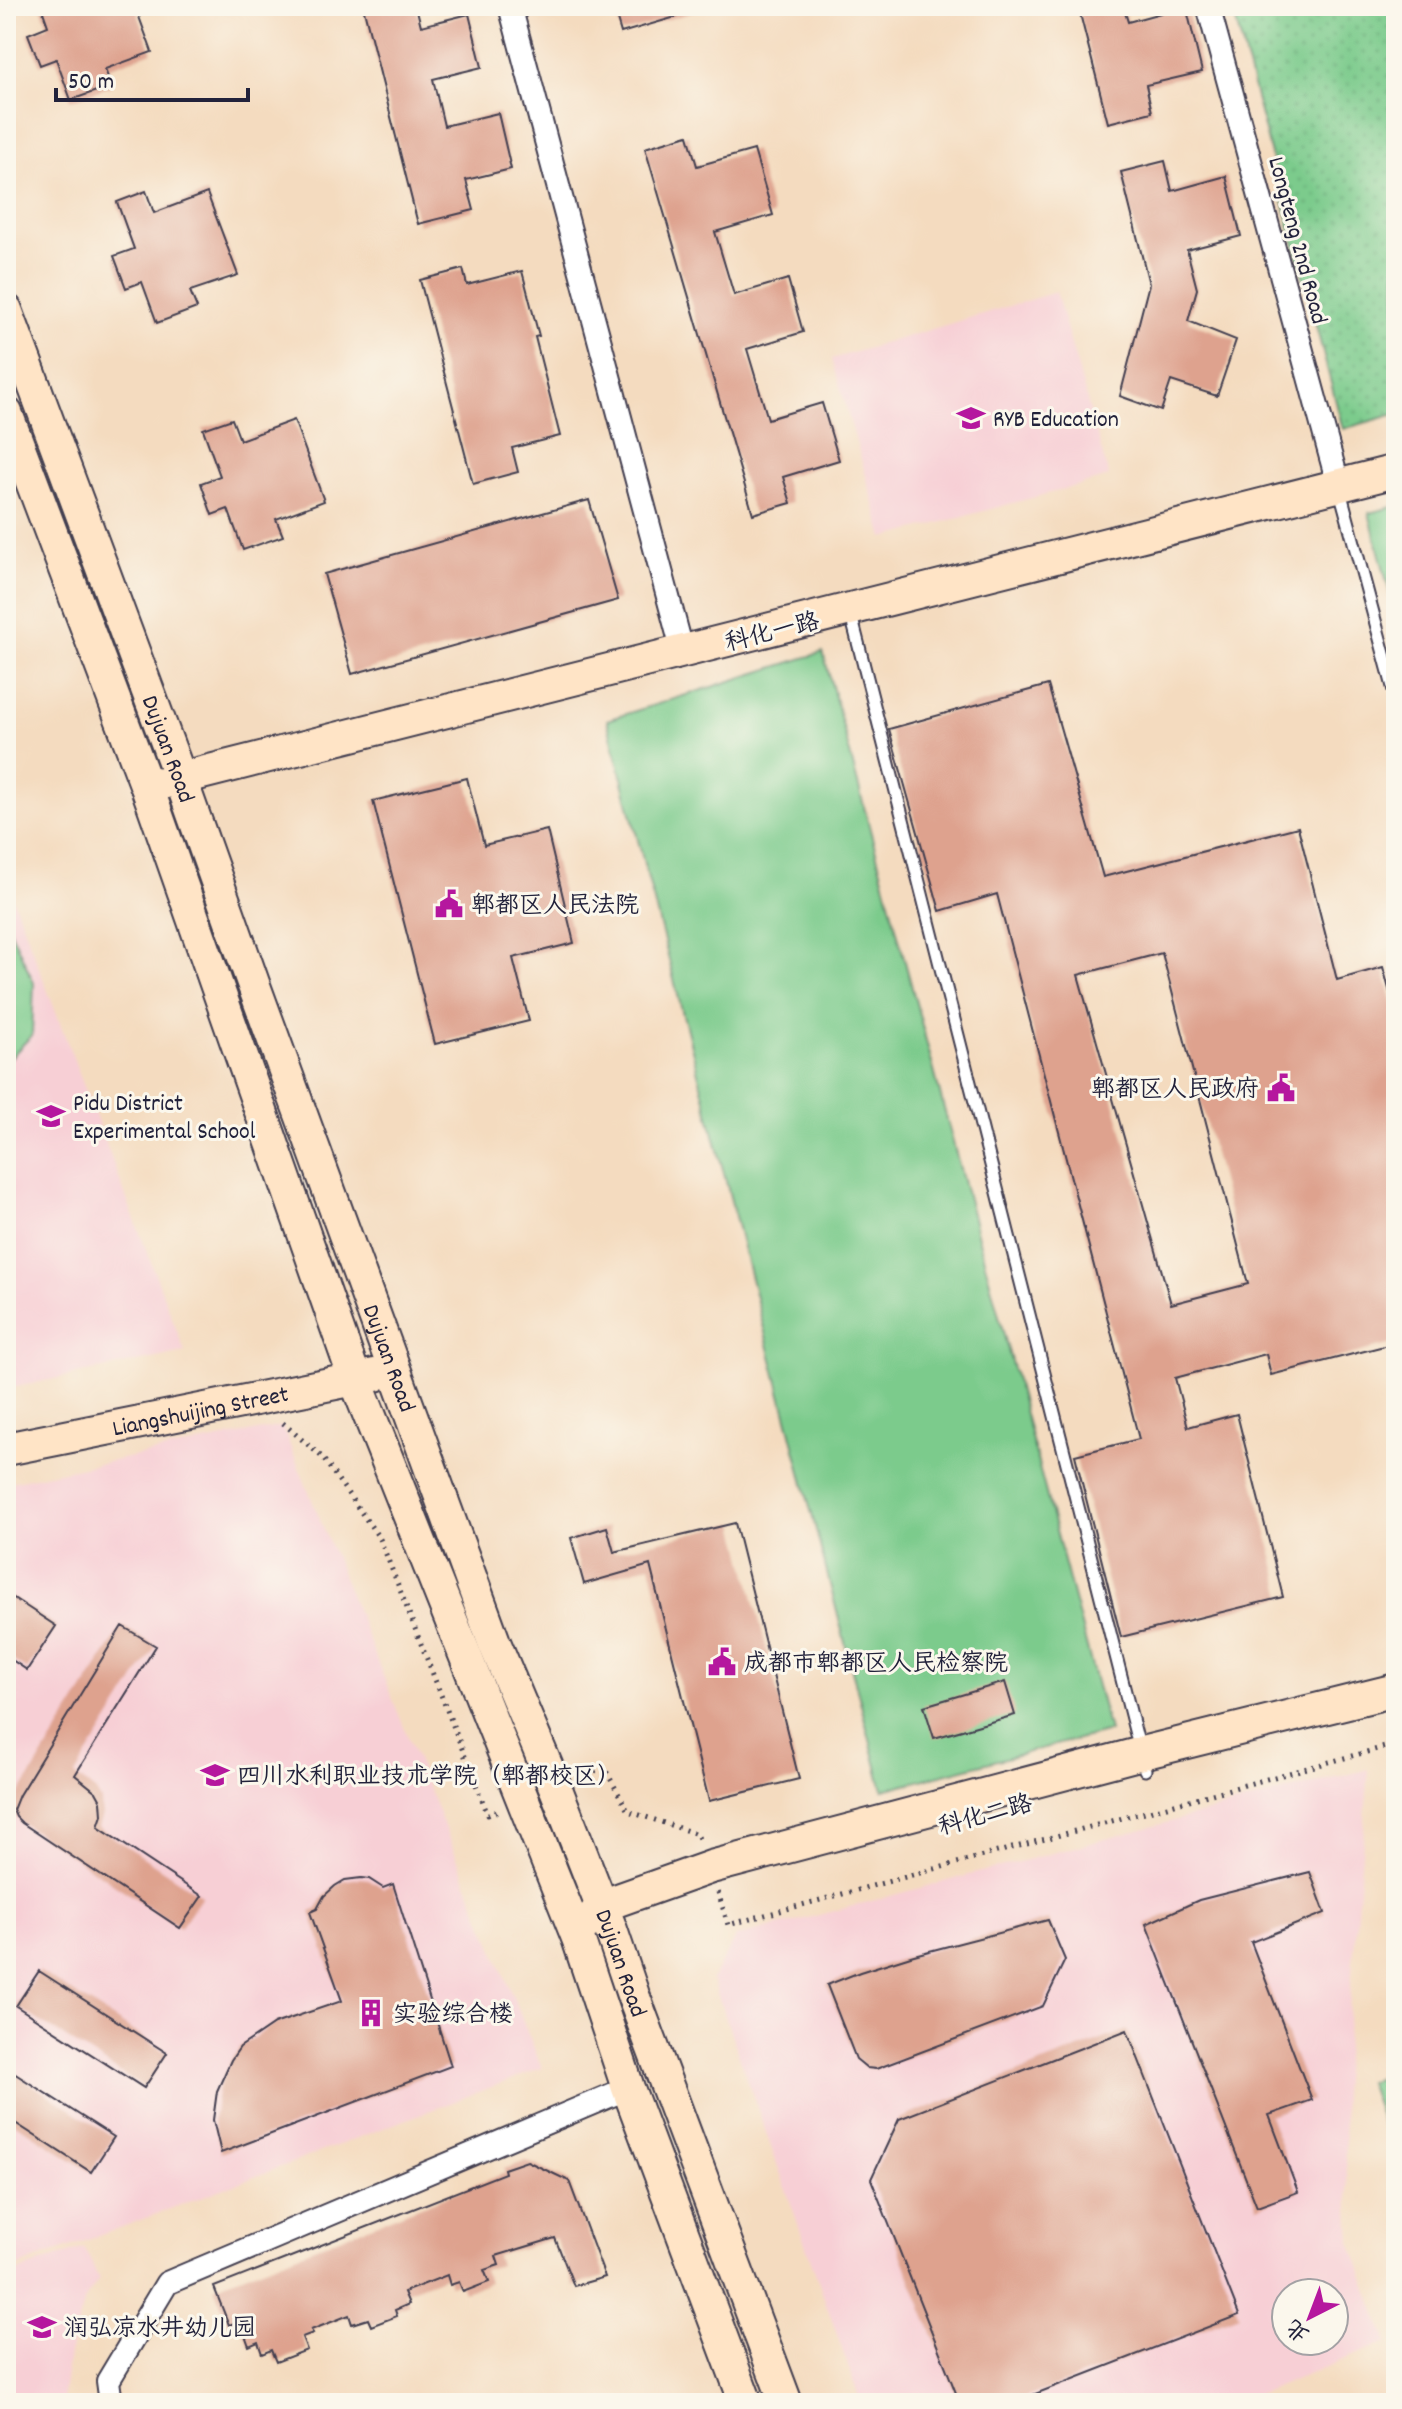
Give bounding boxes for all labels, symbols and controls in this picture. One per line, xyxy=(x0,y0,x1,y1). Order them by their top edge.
scale bar xyxy=(56,52,248,102)
text: 50 m xyxy=(68,66,114,100)
street label: Longteng 2nd Road xyxy=(1257,153,1335,328)
school or university icon: RYB Education xyxy=(956,403,986,433)
place label: RYB Education xyxy=(993,404,1119,438)
street label: 科化一路 xyxy=(722,606,823,662)
street label: Dujuan Road xyxy=(131,691,202,808)
public building icon: 郫都区人民法院 xyxy=(434,889,464,919)
place label: 郫都区人民法院 xyxy=(471,890,639,924)
public building icon: 郫都区人民政府 xyxy=(1266,1073,1296,1103)
place label: 郫都区人民政府 xyxy=(1091,1074,1259,1108)
place label: Pidu District Experimental School xyxy=(73,1088,256,1150)
school or university icon: Pidu District Experimental School xyxy=(36,1101,66,1131)
street label: Dujuan Road xyxy=(352,1300,422,1417)
street label: Liangshuijing Street xyxy=(110,1379,292,1447)
public building icon: 成都市郫都区人民检察院 xyxy=(707,1647,737,1677)
place label: 成都市郫都区人民检察院 xyxy=(744,1648,1008,1682)
school or university icon: 四川水利职业技术学院（郫都校区） xyxy=(200,1760,230,1790)
place label: 四川水利职业技术学院（郫都校区） xyxy=(237,1761,621,1795)
street label: 科化二路 xyxy=(935,1788,1037,1846)
street label: Dujuan Road xyxy=(585,1905,654,2023)
building icon: 实验综合楼 xyxy=(356,1998,386,2028)
place label: 实验综合楼 xyxy=(393,1999,513,2033)
north arrow xyxy=(1270,2277,1350,2357)
text: 北 xyxy=(1280,2310,1318,2348)
school or university icon: 润弘凉水井幼儿园 xyxy=(27,2312,57,2342)
place label: 润弘凉水井幼儿园 xyxy=(64,2313,256,2347)

